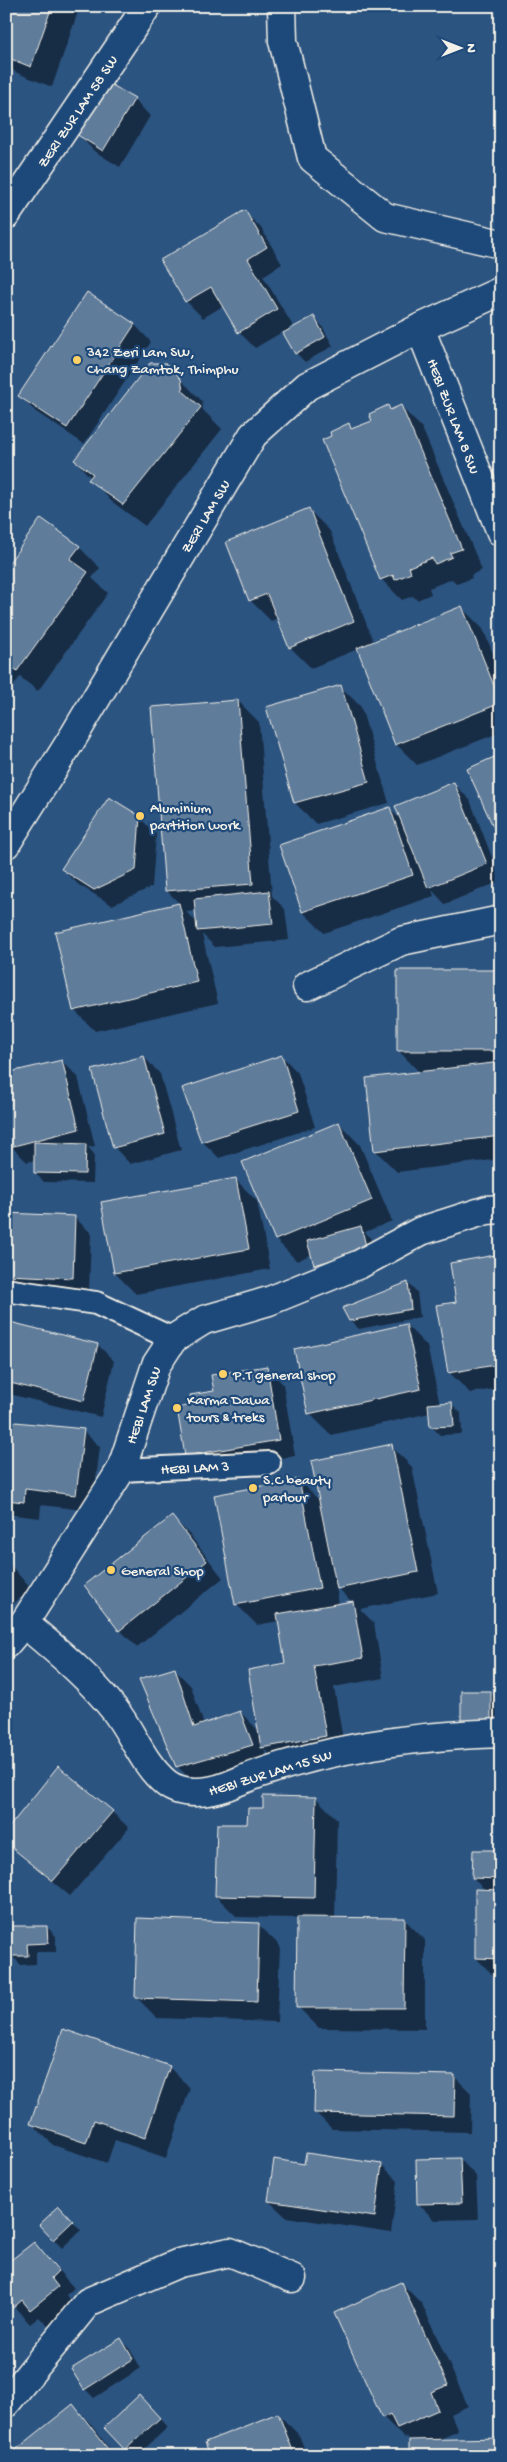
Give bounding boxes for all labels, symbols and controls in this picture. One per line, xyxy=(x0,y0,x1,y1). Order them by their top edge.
north arrow xyxy=(434,22,484,72)
text: N xyxy=(462,43,479,53)
street label: ZERI ZUR LAM 58 SW xyxy=(34,52,123,172)
place label: 342 Zeri Lam SW, Chang Zamtok, Thimphu xyxy=(86,344,238,379)
marker: 342 Zeri Lam SW, Chang Zamtok, Thimphu xyxy=(71,354,83,366)
street label: HEBI ZUR LAM 8 SW xyxy=(422,356,483,477)
street label: ZERI LAM SW xyxy=(178,477,236,557)
place label: Aluminium partition work xyxy=(149,800,241,835)
marker: Aluminium partition work xyxy=(134,810,146,822)
street label: HEBI LAM SW xyxy=(123,1364,167,1447)
place label: P.T general shop xyxy=(232,1367,336,1385)
marker: P.T general shop xyxy=(217,1368,229,1380)
place label: Karma Dawa tours & treks xyxy=(186,1392,270,1427)
marker: Karma Dawa tours & treks xyxy=(171,1402,183,1414)
street label: HEBI LAM 3 xyxy=(160,1458,230,1480)
place label: S.C beauty parlour xyxy=(262,1472,331,1507)
marker: S.C beauty parlour xyxy=(247,1482,259,1494)
place label: General Shop xyxy=(121,1563,204,1581)
marker: General Shop xyxy=(105,1564,117,1576)
street label: HEBI ZUR LAM 15 SW xyxy=(207,1747,335,1801)

